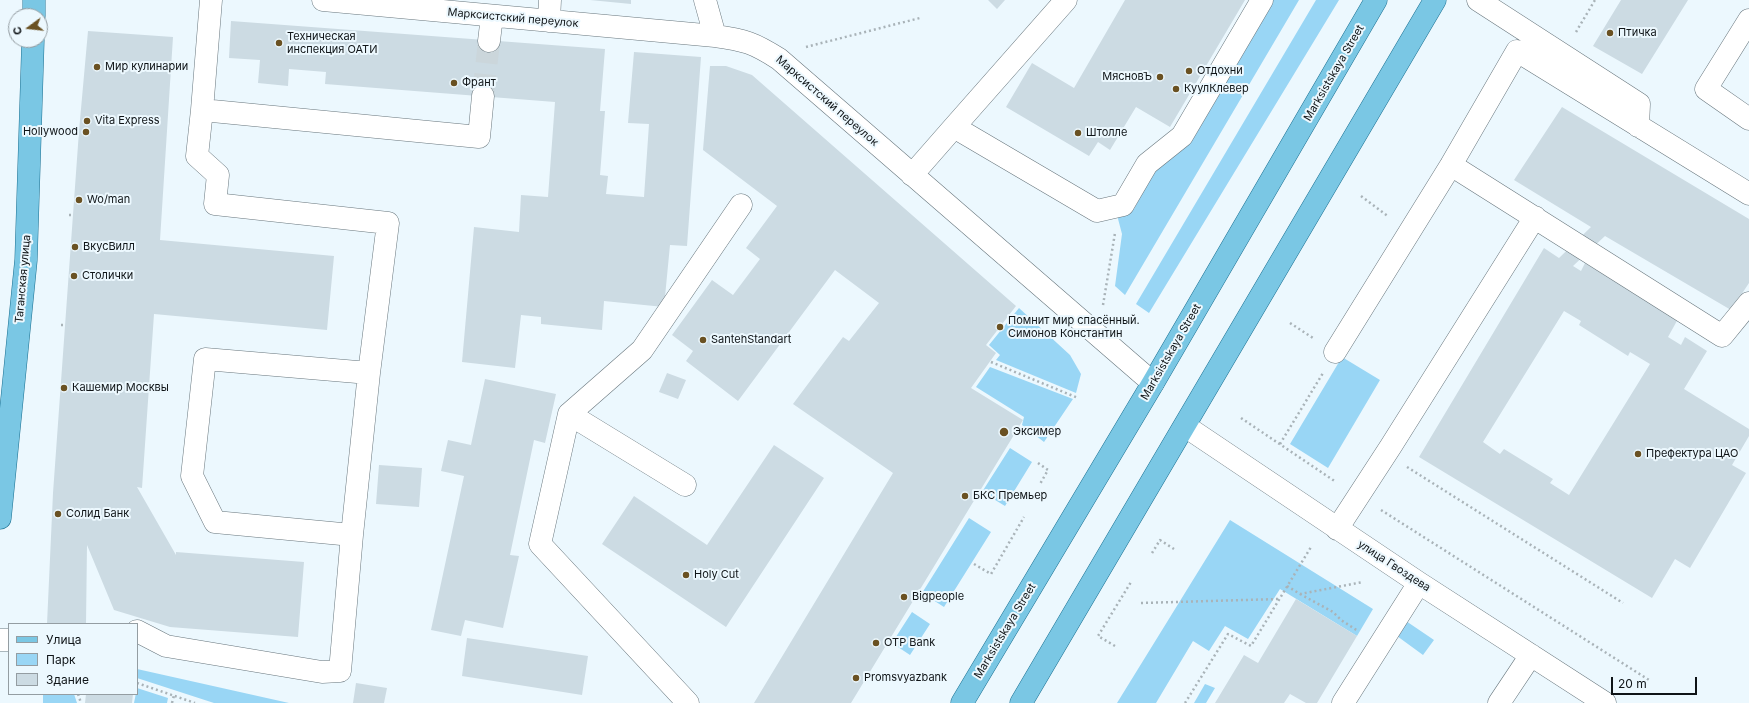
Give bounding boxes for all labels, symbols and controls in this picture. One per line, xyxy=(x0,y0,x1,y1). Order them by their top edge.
street label: Марксистский переулок xyxy=(447,6,579,30)
north arrow xyxy=(8,8,48,48)
street label: Marksistskaya Street xyxy=(1301,23,1367,123)
text: С xyxy=(10,25,25,37)
place label: Птичка xyxy=(1618,26,1657,40)
marker: Птичка xyxy=(1605,28,1615,38)
place label: Техническая инспекция ОАТИ xyxy=(287,30,377,56)
marker: Техническая инспекция ОАТИ xyxy=(274,38,284,48)
street label: Марксистский переулок xyxy=(773,53,881,149)
place label: Мир кулинарии xyxy=(105,60,188,74)
marker: Мир кулинарии xyxy=(92,62,102,72)
place label: Отдохни xyxy=(1197,64,1243,78)
marker: Отдохни xyxy=(1184,66,1194,76)
place label: МясновЪ xyxy=(1102,70,1152,84)
marker: МясновЪ xyxy=(1155,72,1165,82)
place label: Франт xyxy=(462,76,496,90)
marker: Франт xyxy=(449,78,459,88)
place label: КуулКлевер xyxy=(1184,82,1249,96)
marker: КуулКлевер xyxy=(1171,84,1181,94)
place label: Vita Express xyxy=(95,114,160,128)
marker: Vita Express xyxy=(82,116,92,126)
place label: Hollywood xyxy=(23,125,78,139)
place label: Штолле xyxy=(1086,126,1127,140)
marker: Hollywood xyxy=(81,127,91,137)
marker: Штолле xyxy=(1073,128,1083,138)
place label: Wo/man xyxy=(87,193,130,207)
marker: Wo/man xyxy=(74,195,84,205)
street label: Таганская улица xyxy=(13,234,33,324)
place label: ВкусВилл xyxy=(83,240,135,254)
marker: ВкусВилл xyxy=(70,242,80,252)
place label: Столички xyxy=(82,269,133,283)
marker: Столички xyxy=(69,271,79,281)
street label: Marksistskaya Street xyxy=(1138,302,1204,402)
place label: Помнит мир спасённый. Симонов Константин xyxy=(1008,314,1140,340)
marker: Помнит мир спасённый. Симонов Константин xyxy=(995,322,1005,332)
place label: SantehStandart xyxy=(711,333,791,347)
marker: SantehStandart xyxy=(698,335,708,345)
place label: Кашемир Москвы xyxy=(72,381,169,395)
marker: Кашемир Москвы xyxy=(59,383,69,393)
place label: Эксимер xyxy=(1013,425,1061,439)
marker: Эксимер xyxy=(998,426,1010,438)
place label: Префектура ЦАО xyxy=(1646,447,1738,461)
marker: Префектура ЦАО xyxy=(1633,449,1643,459)
place label: БКС Премьер xyxy=(973,489,1047,503)
marker: БКС Премьер xyxy=(960,491,970,501)
place label: Солид Банк xyxy=(66,507,129,521)
marker: Солид Банк xyxy=(53,509,63,519)
street label: улица Гвоздева xyxy=(1355,538,1433,594)
place label: Holy Cut xyxy=(694,568,739,582)
marker: Holy Cut xyxy=(681,570,691,580)
street label: Marksistskaya Street xyxy=(971,581,1039,681)
place label: Bigpeople xyxy=(912,590,964,604)
marker: Bigpeople xyxy=(899,592,909,602)
legend xyxy=(8,623,138,695)
text: Улица xyxy=(46,632,81,647)
place label: OTP Bank xyxy=(884,636,935,650)
marker: OTP Bank xyxy=(871,638,881,648)
text: Парк xyxy=(46,652,76,667)
scale bar xyxy=(1613,669,1699,695)
place label: Promsvyazbank xyxy=(864,671,947,685)
text: Здание xyxy=(46,672,89,687)
marker: Promsvyazbank xyxy=(851,673,861,683)
text: 20 m xyxy=(1618,676,1647,691)

